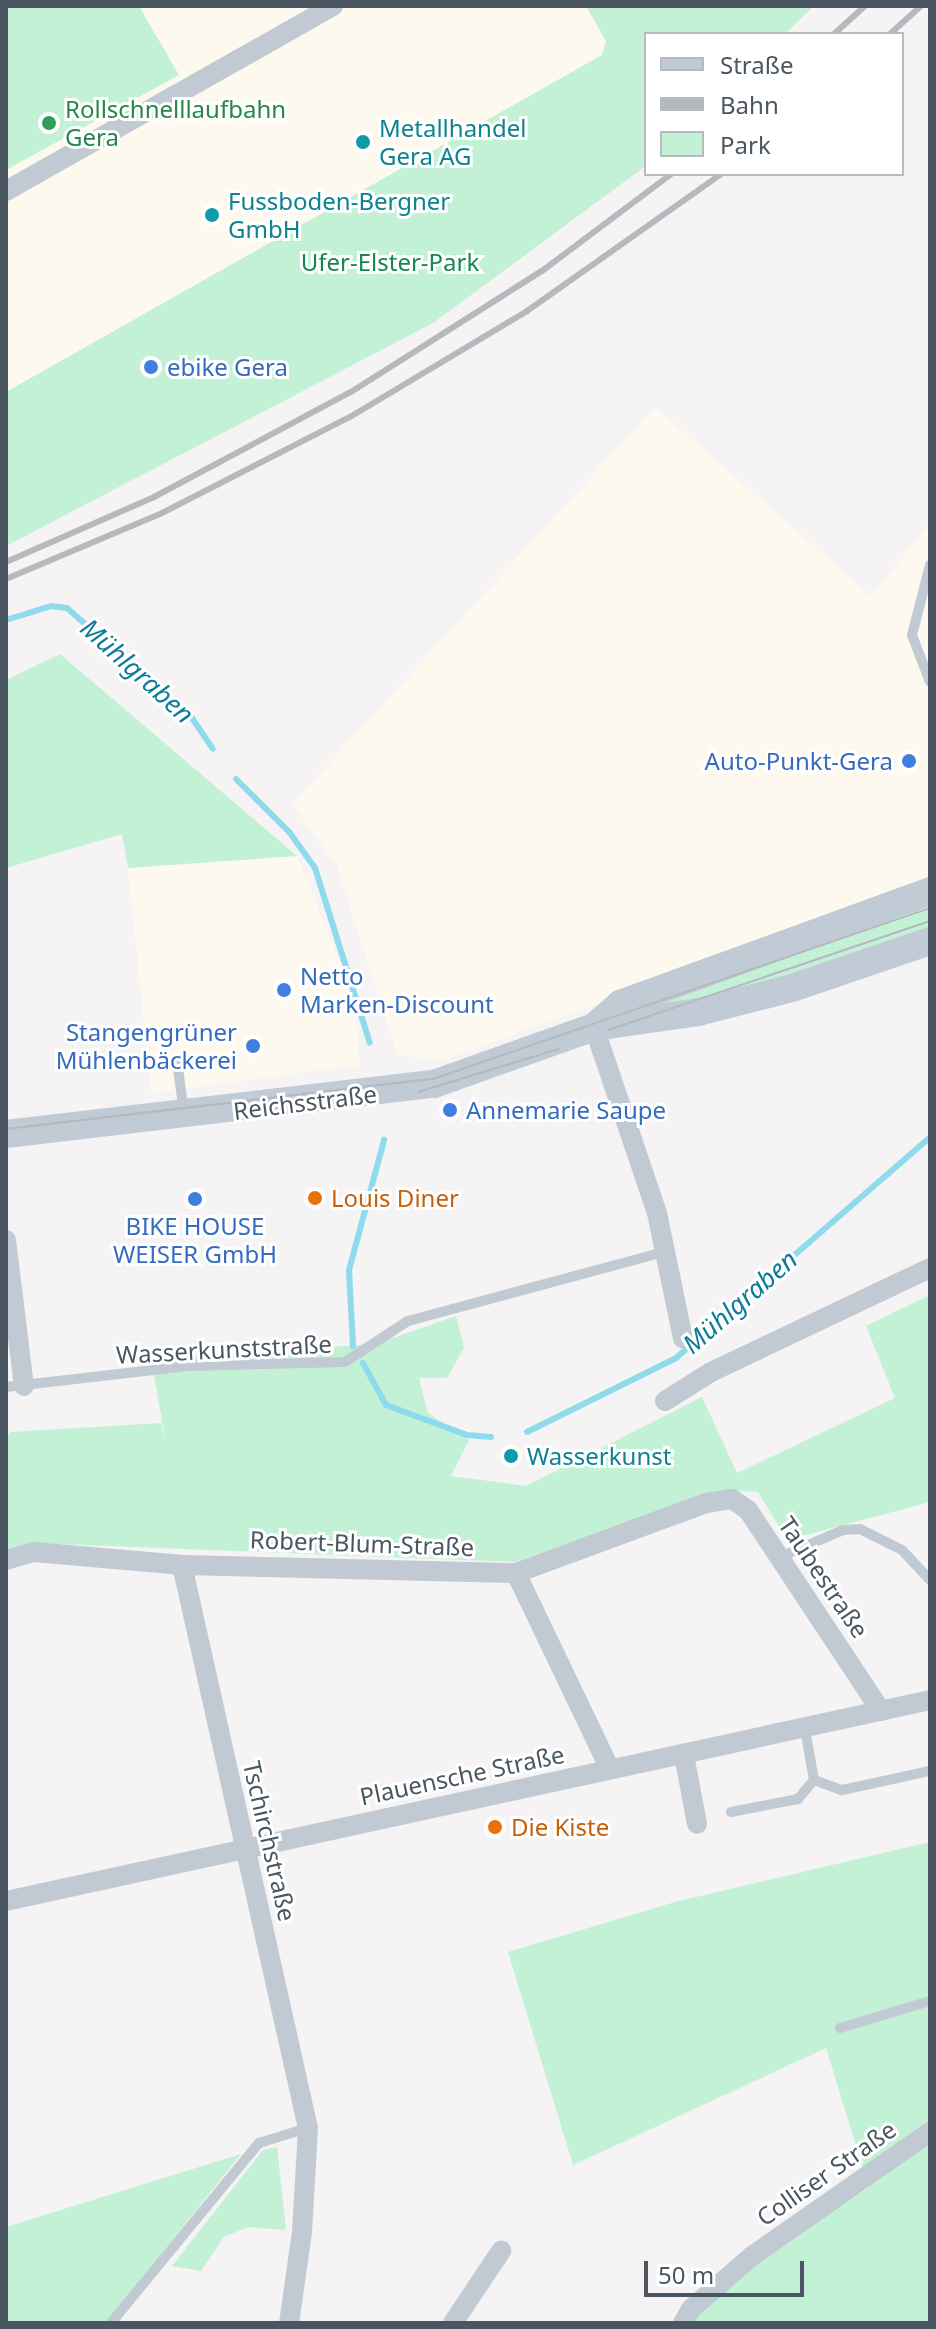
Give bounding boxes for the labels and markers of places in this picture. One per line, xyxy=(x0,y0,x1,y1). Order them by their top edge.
place label: Rollschnelllaufbahn Gera xyxy=(65,95,286,151)
marker: Rollschnelllaufbahn Gera xyxy=(40,114,58,132)
place label: Metallhandel Gera AG xyxy=(379,114,526,170)
marker: Metallhandel Gera AG xyxy=(354,133,372,151)
place label: Fussboden-Bergner GmbH xyxy=(228,187,450,243)
marker: Fussboden-Bergner GmbH xyxy=(203,206,221,224)
place label: ebike Gera xyxy=(167,353,288,381)
marker: ebike Gera xyxy=(142,358,160,376)
place label: Auto-Punkt-Gera xyxy=(705,747,893,775)
marker: Auto-Punkt-Gera xyxy=(900,752,918,770)
place label: Netto Marken-Discount xyxy=(300,962,494,1018)
marker: Netto Marken-Discount xyxy=(275,981,293,999)
place label: Stangengrüner Mühlenbäckerei xyxy=(56,1018,237,1074)
marker: Stangengrüner Mühlenbäckerei xyxy=(244,1037,262,1055)
place label: Annemarie Saupe xyxy=(466,1096,666,1124)
marker: Annemarie Saupe xyxy=(441,1101,459,1119)
place label: Louis Diner xyxy=(331,1184,459,1212)
marker: Louis Diner xyxy=(306,1189,324,1207)
marker: BIKE HOUSE WEISER GmbH xyxy=(186,1190,204,1208)
place label: BIKE HOUSE WEISER GmbH xyxy=(113,1212,277,1268)
place label: Wasserkunst xyxy=(527,1442,671,1470)
marker: Wasserkunst xyxy=(502,1447,520,1465)
place label: Die Kiste xyxy=(511,1813,609,1841)
marker: Die Kiste xyxy=(486,1818,504,1836)

